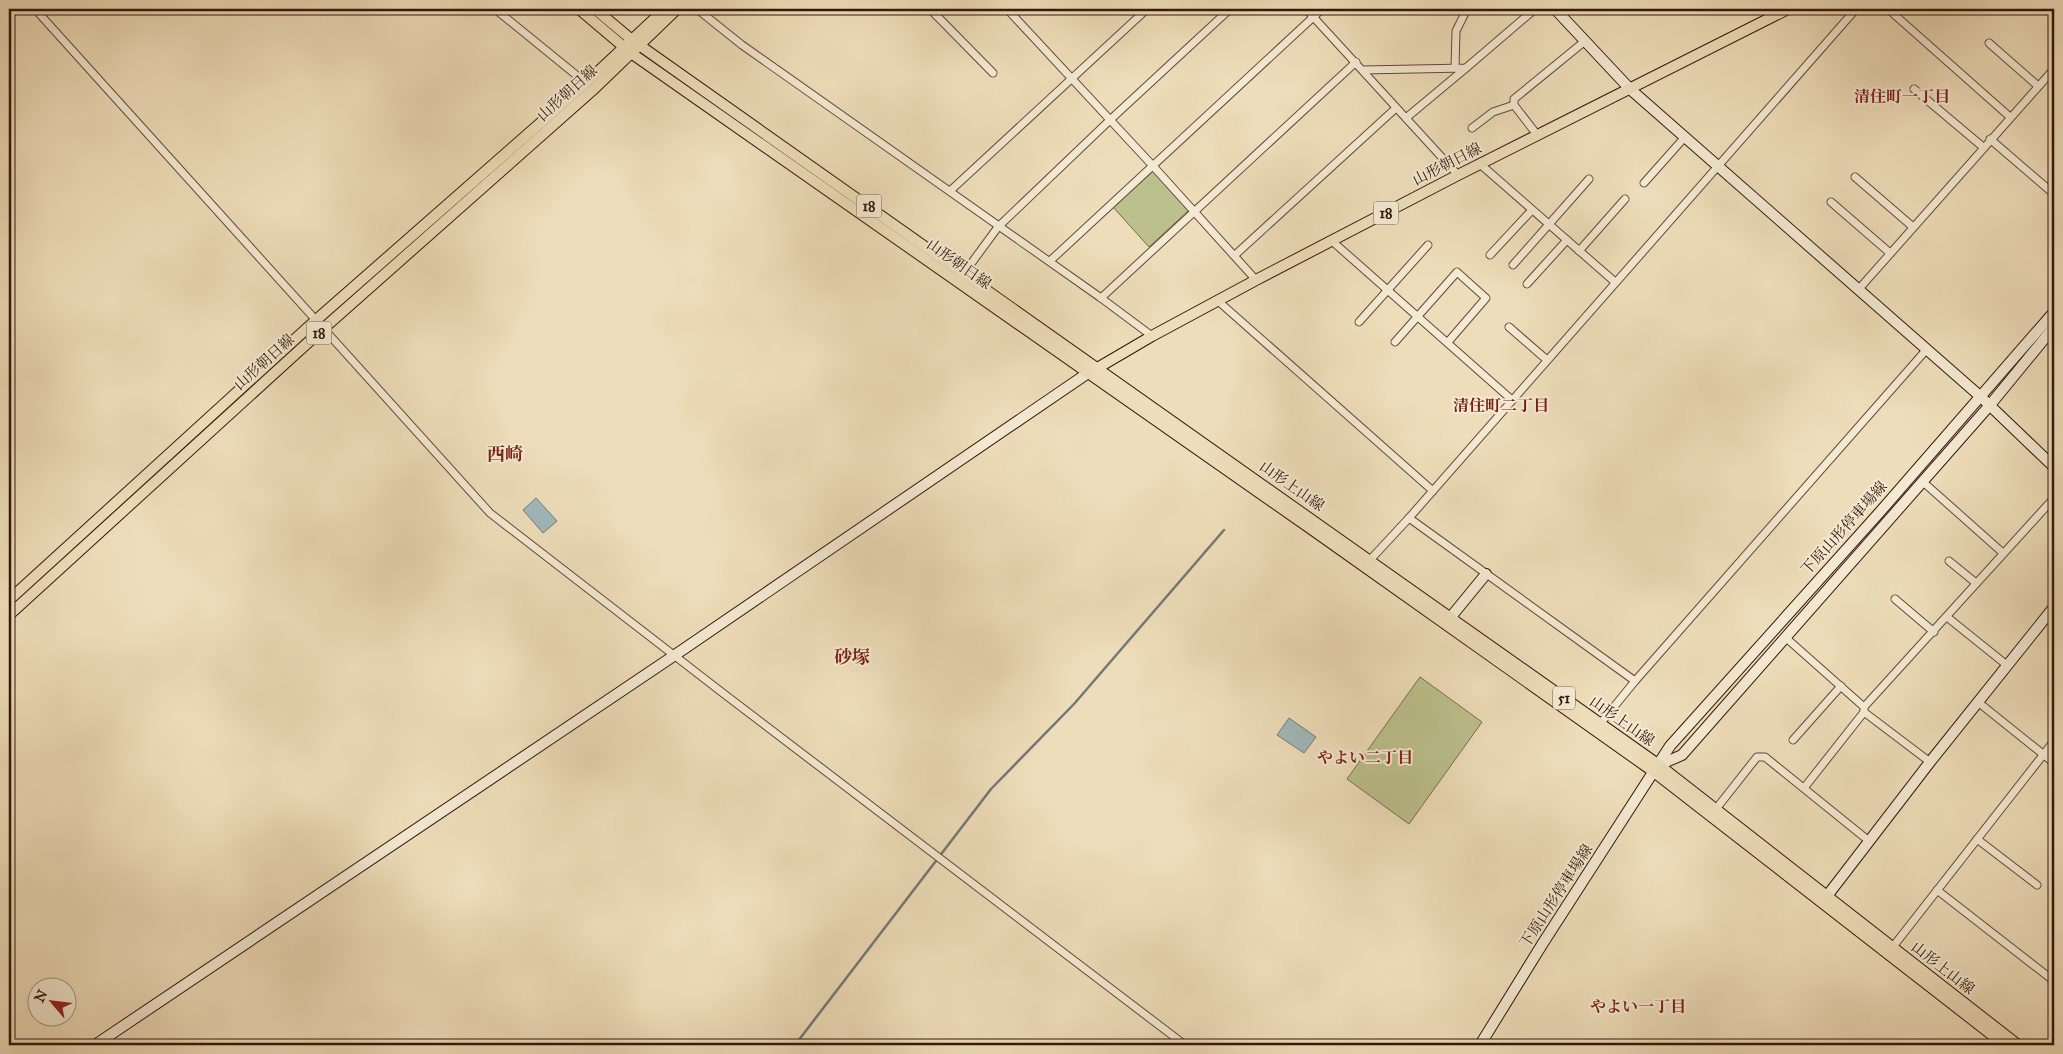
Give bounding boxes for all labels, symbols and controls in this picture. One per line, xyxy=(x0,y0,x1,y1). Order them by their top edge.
street label: 山形朝日線 xyxy=(533,61,601,125)
district label: 清住町一丁目 xyxy=(1854,87,1950,106)
street label: 山形朝日線 xyxy=(1409,139,1485,189)
road number: 18 xyxy=(856,195,882,218)
road number: 18 xyxy=(1374,202,1398,224)
street label: 山形朝日線 xyxy=(923,235,995,293)
road number: 18 xyxy=(306,322,332,344)
street label: 山形朝日線 xyxy=(230,330,298,394)
district label: 清住町二丁目 xyxy=(1453,396,1549,415)
district label: 西崎 xyxy=(487,443,523,465)
street label: 山形上山線 xyxy=(1256,457,1328,515)
street label: 下原山形停車場線 xyxy=(1797,477,1891,579)
district label: 砂塚 xyxy=(834,646,870,668)
road number: 51 xyxy=(1553,686,1575,710)
street label: 山形上山線 xyxy=(1586,692,1658,750)
district label: やよい二丁目 xyxy=(1317,748,1413,767)
street label: 下原山形停車場線 xyxy=(1516,841,1596,951)
street label: 山形上山線 xyxy=(1908,938,1978,998)
north arrow xyxy=(28,976,78,1026)
text: N xyxy=(31,987,51,1005)
district label: やよい一丁目 xyxy=(1590,997,1686,1016)

